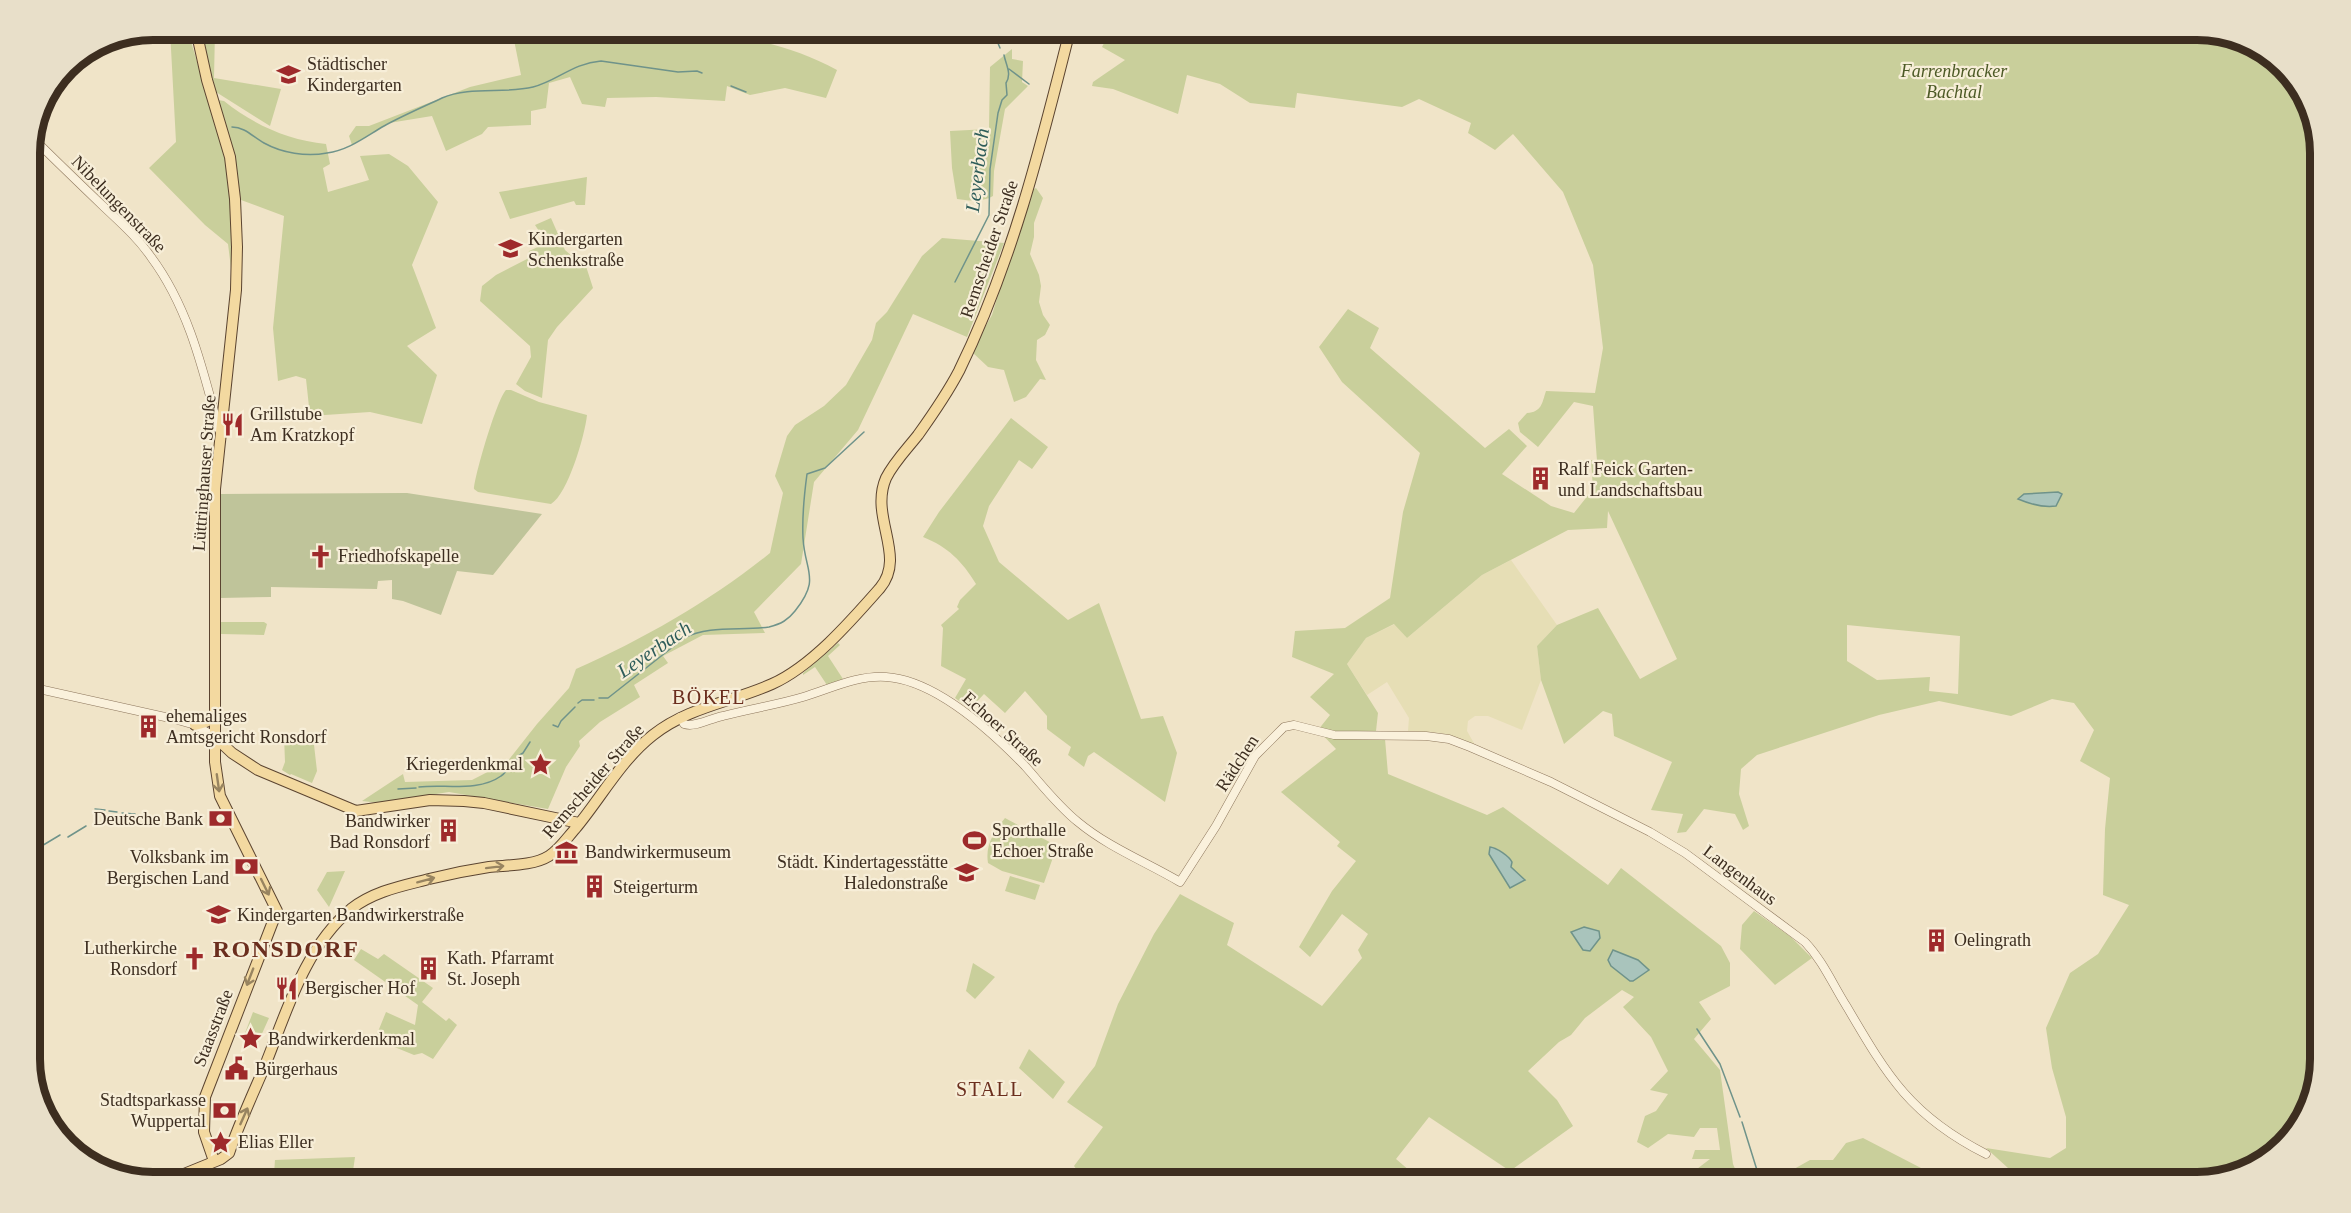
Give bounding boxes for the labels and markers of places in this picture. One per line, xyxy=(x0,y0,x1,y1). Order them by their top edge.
place label: Städtischer Kindergarten xyxy=(307,54,402,95)
school or university icon: Städtischer Kindergarten xyxy=(276,61,302,87)
place label: Kindergarten Schenkstraße xyxy=(528,229,624,270)
school or university icon: Kindergarten Schenkstraße xyxy=(497,236,523,262)
place label: Grillstube Am Kratzkopf xyxy=(250,404,354,445)
restaurant icon: Grillstube Am Kratzkopf xyxy=(219,411,245,437)
place label: Ralf Feick Garten- und Landschaftsbau xyxy=(1558,459,1702,500)
building icon: Ralf Feick Garten- und Landschaftsbau xyxy=(1527,466,1553,492)
church icon: Friedhofskapelle xyxy=(307,543,333,569)
place label: Friedhofskapelle xyxy=(338,546,459,566)
place label: ehemaliges Amtsgericht Ronsdorf xyxy=(166,706,326,747)
building icon: ehemaliges Amtsgericht Ronsdorf xyxy=(135,713,161,739)
place icon: Kriegerdenkmal xyxy=(528,751,554,777)
place label: Kriegerdenkmal xyxy=(406,754,523,774)
bank icon: Deutsche Bank xyxy=(208,806,234,832)
place label: Deutsche Bank xyxy=(94,809,203,829)
place label: Bandwirker Bad Ronsdorf xyxy=(330,811,430,852)
building icon: Bandwirker Bad Ronsdorf xyxy=(435,818,461,844)
place label: Sporthalle Echoer Straße xyxy=(992,820,1093,861)
sports icon: Sporthalle Echoer Straße xyxy=(961,827,987,853)
museum icon: Bandwirkermuseum xyxy=(554,839,580,865)
place label: Bandwirkermuseum xyxy=(585,842,731,862)
place label: Volksbank im Bergischen Land xyxy=(107,847,229,888)
place label: Städt. Kindertagesstätte Haledonstraße xyxy=(777,852,948,893)
bank icon: Volksbank im Bergischen Land xyxy=(234,854,260,880)
school or university icon: Städt. Kindertagesstätte Haledonstraße xyxy=(953,859,979,885)
building icon: Steigerturm xyxy=(582,874,608,900)
place label: Steigerturm xyxy=(613,877,698,897)
school or university icon: Kindergarten Bandwirkerstraße xyxy=(206,902,232,928)
place label: Kindergarten Bandwirkerstraße xyxy=(237,905,464,925)
building icon: Oelingrath xyxy=(1923,927,1949,953)
place label: Oelingrath xyxy=(1954,930,2031,950)
place label: Lutherkirche Ronsdorf xyxy=(84,938,177,979)
church icon: Lutherkirche Ronsdorf xyxy=(182,945,208,971)
place label: Kath. Pfarramt St. Joseph xyxy=(447,948,554,989)
building icon: Kath. Pfarramt St. Joseph xyxy=(416,955,442,981)
restaurant icon: Bergischer Hof xyxy=(274,975,300,1001)
place label: Bergischer Hof xyxy=(305,978,415,998)
place icon: Bandwirkerdenkmal xyxy=(237,1026,263,1052)
place label: Bandwirkerdenkmal xyxy=(268,1029,415,1049)
public building icon: Bürgerhaus xyxy=(224,1056,250,1082)
place label: Bürgerhaus xyxy=(255,1059,338,1079)
place label: Stadtsparkasse Wuppertal xyxy=(100,1090,206,1131)
bank icon: Stadtsparkasse Wuppertal xyxy=(211,1097,237,1123)
place icon: Elias Eller xyxy=(207,1129,233,1155)
place label: Elias Eller xyxy=(238,1132,313,1152)

